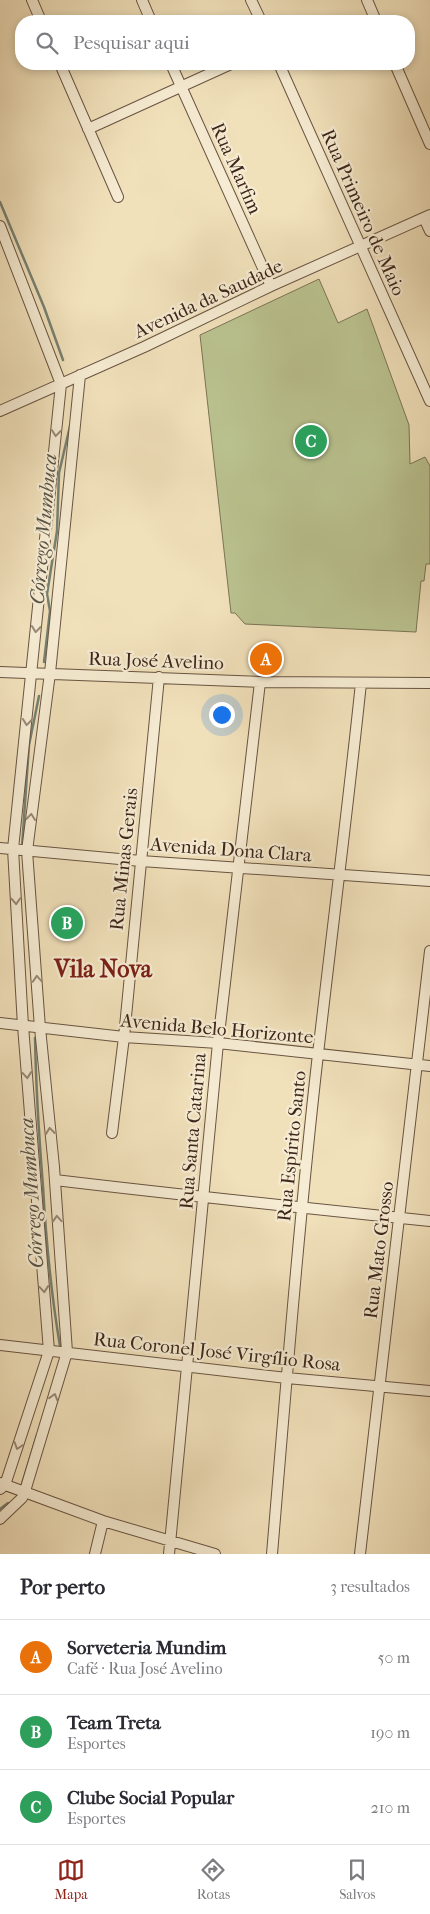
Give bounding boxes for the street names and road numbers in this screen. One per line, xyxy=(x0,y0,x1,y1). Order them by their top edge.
street label: Rua Marfim xyxy=(206,119,266,218)
street label: Rua Primeiro de Maio xyxy=(316,126,410,299)
street label: Avenida da Saudade xyxy=(130,255,286,343)
street label: Rua José Avelino xyxy=(88,648,225,674)
street label: Rua Minas Gerais xyxy=(106,787,142,932)
street label: Avenida Dona Clara xyxy=(148,833,313,867)
street label: Avenida Belo Horizonte xyxy=(119,1010,314,1048)
street label: Rua Santa Catarina xyxy=(175,1052,211,1210)
street label: Rua Espírito Santo xyxy=(273,1069,311,1223)
street label: Rua Mato Grosso xyxy=(360,1180,398,1320)
street label: Rua Coronel José Virgílio Rosa xyxy=(92,1328,342,1376)

